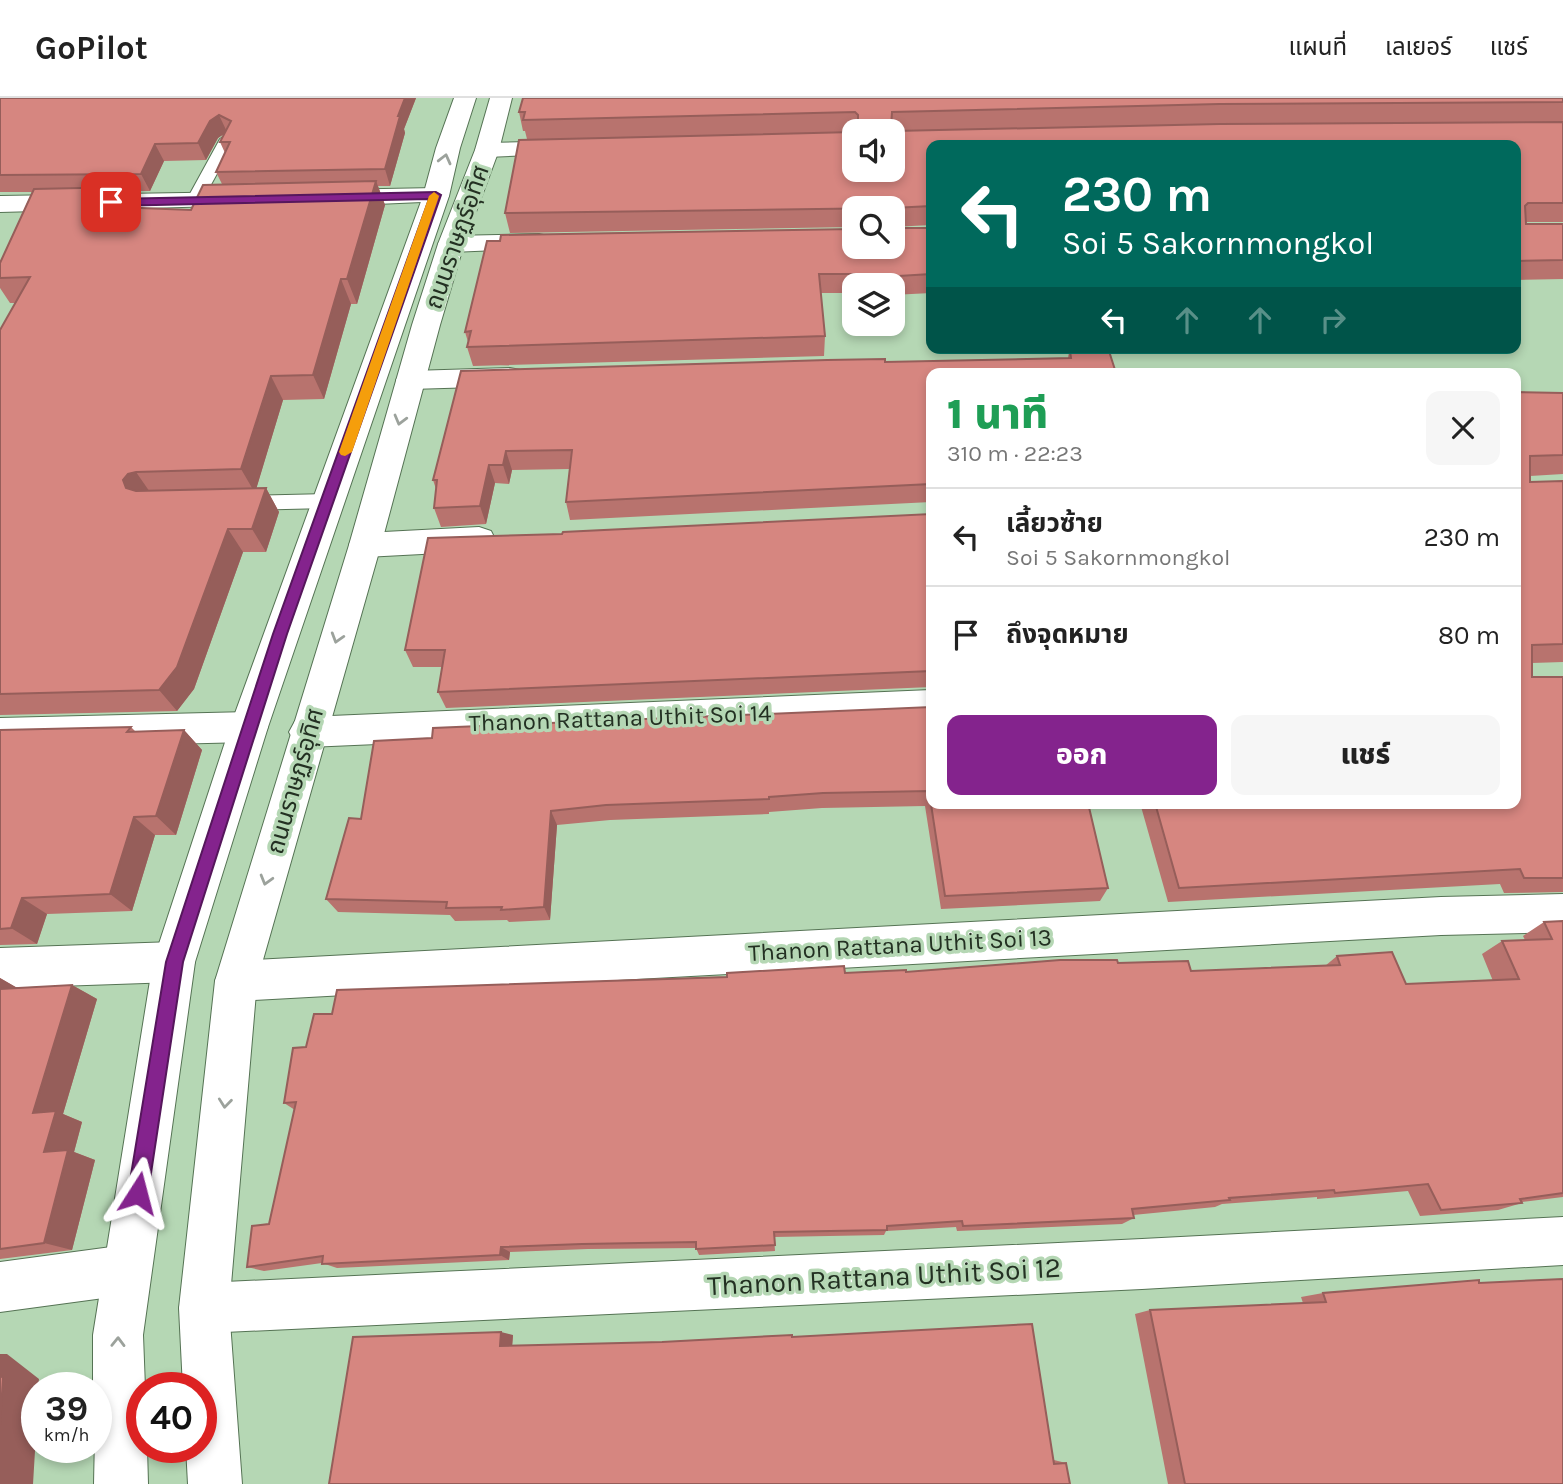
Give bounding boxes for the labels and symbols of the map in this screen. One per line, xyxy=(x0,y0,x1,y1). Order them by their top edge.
one-way arrow xyxy=(437,153,451,165)
street label: ถนนราษฏร์อุทิศ xyxy=(419,161,496,313)
pin xyxy=(81,172,141,232)
one-way arrow xyxy=(394,414,408,426)
one-way arrow xyxy=(330,632,345,644)
street label: Thanon Rattana Uthit Soi 14 xyxy=(468,699,772,737)
street label: ถนนราษฏร์อุทิศ xyxy=(261,705,330,857)
one-way arrow xyxy=(259,874,274,886)
street label: Thanon Rattana Uthit Soi 13 xyxy=(748,923,1052,967)
one-way arrow xyxy=(217,1097,232,1109)
position arrow xyxy=(101,1156,175,1230)
street label: Thanon Rattana Uthit Soi 12 xyxy=(706,1251,1062,1302)
one-way arrow xyxy=(111,1337,126,1348)
speed limit sign: 40 xyxy=(126,1372,217,1463)

